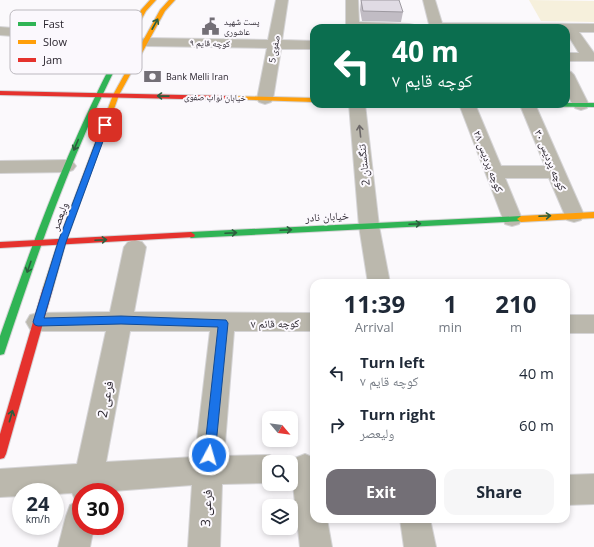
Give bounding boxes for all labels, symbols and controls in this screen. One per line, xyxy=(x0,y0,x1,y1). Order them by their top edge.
legend xyxy=(10,10,142,74)
place label: پست شهید عاشوری xyxy=(224,15,260,38)
text: Fast xyxy=(43,16,64,31)
public building icon: پست شهید عاشوری xyxy=(201,16,221,36)
one-way arrow xyxy=(152,19,159,31)
text: 40 m xyxy=(392,32,459,70)
text: Slow xyxy=(43,34,67,49)
street label: صفوی 5 xyxy=(265,34,283,64)
street label: کوچه قایم ۹ xyxy=(190,36,231,50)
icon: left xyxy=(326,40,378,92)
text: Jam xyxy=(42,52,62,67)
bank icon: Bank Melli Iran xyxy=(143,66,163,86)
text: کوچه قایم ۷ xyxy=(392,68,473,92)
place label: Bank Melli Iran xyxy=(166,70,228,83)
street label: خیابان نواب صفوی xyxy=(184,90,246,104)
one-way arrow xyxy=(157,93,170,100)
pin xyxy=(88,108,122,142)
icon: arrive xyxy=(94,114,116,136)
one-way arrow xyxy=(356,125,364,138)
street label: کوچه پردیس ۳۰ xyxy=(531,127,571,193)
street label: کوچه پردیس ۲۸ xyxy=(470,128,508,194)
one-way arrow xyxy=(71,139,79,151)
street label: تنگستان 2 xyxy=(353,143,373,187)
street label: ولیعصر xyxy=(47,200,71,233)
street label: خیابان نادر xyxy=(304,207,349,225)
one-way arrow xyxy=(538,213,551,220)
one-way arrow xyxy=(408,220,421,227)
one-way arrow xyxy=(279,227,292,234)
one-way arrow xyxy=(224,230,237,237)
one-way arrow xyxy=(94,237,107,244)
one-way arrow xyxy=(25,260,33,272)
text: 11:39 xyxy=(343,287,405,320)
text: 1 xyxy=(443,287,457,320)
text: 210 xyxy=(495,287,537,320)
street label: کوچه قائم ۷ xyxy=(251,315,300,332)
text: Arrival xyxy=(355,318,394,336)
text: min xyxy=(439,318,462,336)
text: m xyxy=(510,318,522,336)
text: Turn left xyxy=(360,352,425,372)
icon: left xyxy=(326,362,348,384)
text: 40 m xyxy=(519,363,554,383)
text: کوچه قایم ۷ xyxy=(360,372,418,390)
street label: فرعی 2 xyxy=(93,379,117,419)
text: Turn right xyxy=(360,404,435,424)
one-way arrow xyxy=(8,410,15,423)
north arrow xyxy=(262,411,298,447)
map controls xyxy=(262,411,298,535)
icon: right xyxy=(326,414,348,436)
text: 60 m xyxy=(519,415,554,435)
text: ولیعصر xyxy=(360,424,394,442)
position arrow xyxy=(188,434,230,476)
button: search xyxy=(262,455,298,491)
button: Exit xyxy=(326,469,436,515)
button: Share xyxy=(444,469,554,515)
speed limit sign: 30 xyxy=(72,483,124,535)
street label: فرعی 3 xyxy=(196,489,216,527)
text: 24 xyxy=(27,490,49,517)
button: layers xyxy=(262,499,298,535)
text: km/h xyxy=(26,512,50,526)

